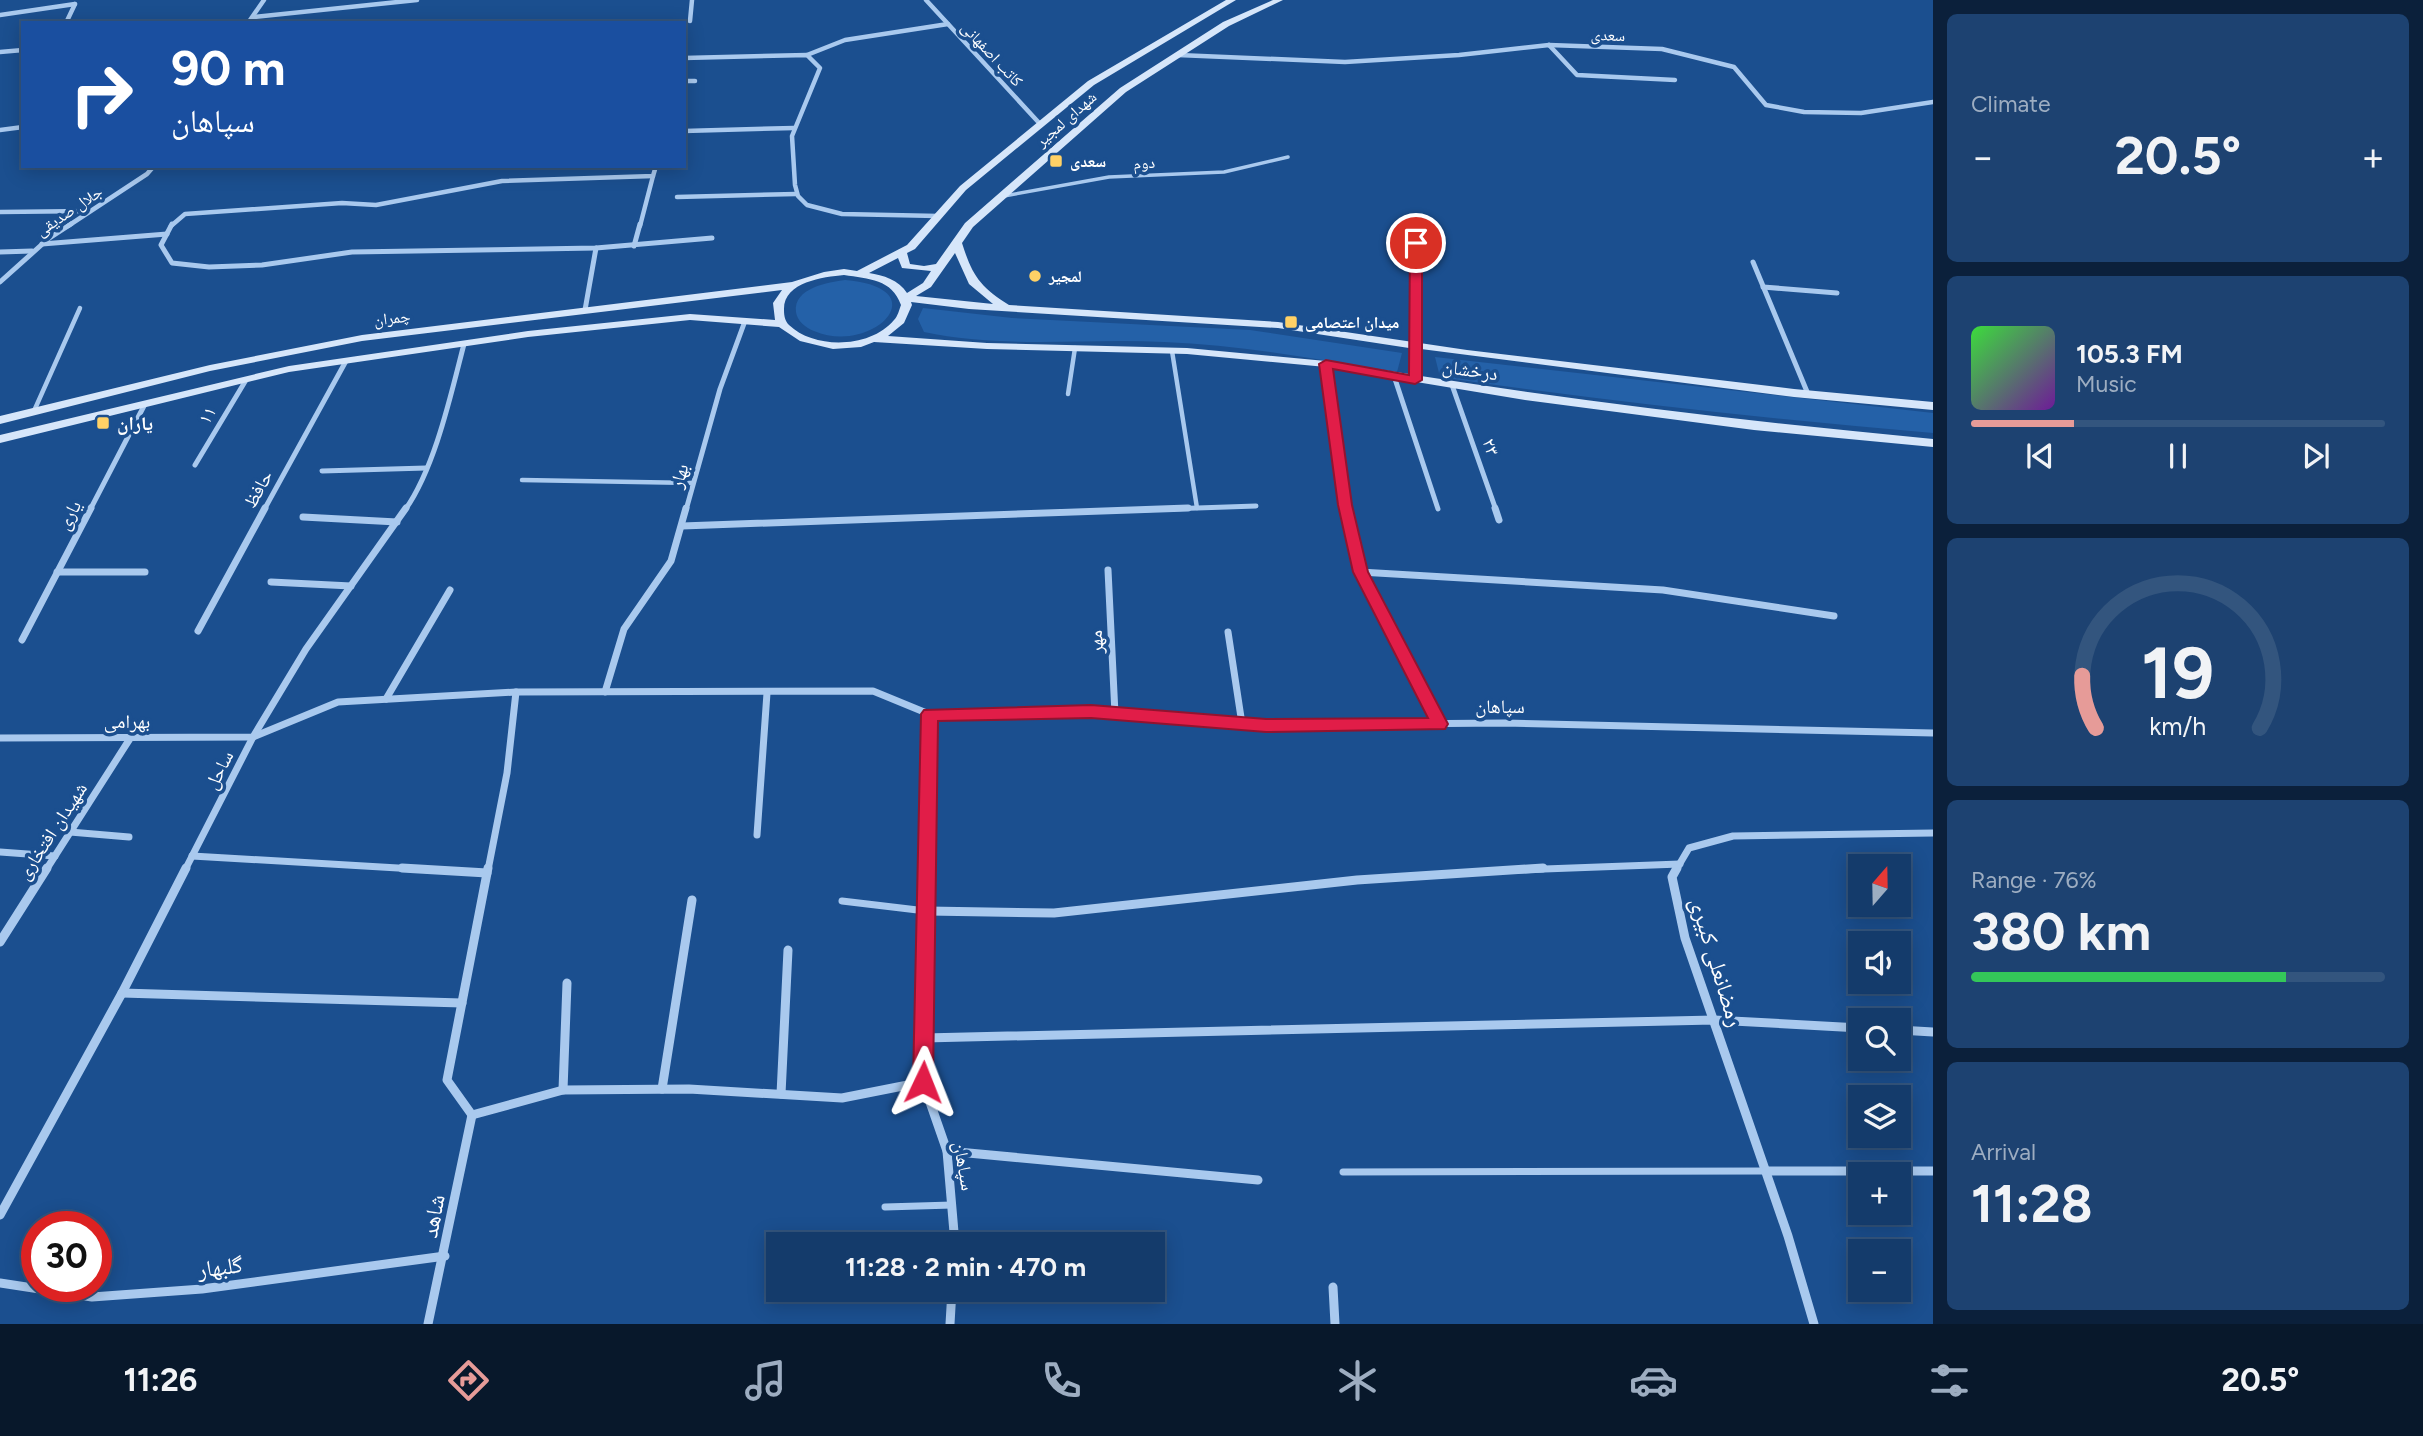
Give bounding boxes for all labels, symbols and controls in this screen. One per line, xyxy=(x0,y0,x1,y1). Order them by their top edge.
street label: کاتب اصفهانی xyxy=(957,18,1027,91)
street label: سعدی xyxy=(1590,25,1626,46)
text: 90 m xyxy=(171,38,286,97)
icon: right xyxy=(56,49,147,140)
street label: شهدای لمجیر xyxy=(1031,87,1101,152)
text: Climate xyxy=(1971,90,2050,118)
text: سپاهان xyxy=(171,102,255,140)
text: 20.5° xyxy=(2115,125,2241,187)
text: − xyxy=(1971,134,1995,180)
text: + xyxy=(2361,134,2385,180)
place label: سعدی xyxy=(1070,152,1106,171)
marker: سعدی xyxy=(1048,153,1064,169)
street label: دوم xyxy=(1132,153,1156,174)
street label: جلال صدیقی xyxy=(32,182,106,241)
pin xyxy=(1386,213,1446,273)
icon: arrive xyxy=(1397,224,1435,262)
place label: لمجیر xyxy=(1048,267,1082,286)
marker: لمجیر xyxy=(1027,268,1043,284)
street label: چمران xyxy=(373,306,411,331)
place label: میدان اعتصامی xyxy=(1305,313,1399,332)
marker: میدان اعتصامی xyxy=(1283,314,1299,330)
text: 105.3 FM xyxy=(2076,338,2183,370)
street label: درخشان xyxy=(1441,355,1499,385)
text: Music xyxy=(2076,370,2137,398)
street label: ۱۱ xyxy=(193,402,221,428)
place label: یاران xyxy=(117,412,153,435)
marker: یاران xyxy=(95,415,111,431)
street label: ۲۳ xyxy=(1477,435,1505,459)
icon: previous xyxy=(2021,437,2059,475)
icon: pause xyxy=(2159,437,2197,475)
icon: next xyxy=(2297,437,2335,475)
street label: بهار xyxy=(664,461,693,492)
street label: حافظ xyxy=(238,466,278,512)
street label: یاری xyxy=(52,496,86,534)
text: 19 xyxy=(2142,629,2214,716)
street label: مهر xyxy=(1084,630,1108,655)
street label: سپاهان xyxy=(1475,695,1525,718)
street label: بهرامی xyxy=(104,710,150,733)
text: km/h xyxy=(2149,711,2207,741)
street label: ساحل xyxy=(200,747,238,793)
street label: شهیدان افتخاری xyxy=(12,778,92,884)
north arrow xyxy=(1848,854,1911,917)
map controls xyxy=(1848,854,1911,1302)
text: Range · 76% xyxy=(1971,866,2097,894)
street label: رمضانعلی کبیری xyxy=(1684,894,1750,1030)
text: 380 km xyxy=(1971,901,2151,963)
button: sound xyxy=(1848,931,1911,994)
button: search xyxy=(1848,1008,1911,1071)
position arrow xyxy=(886,1045,960,1119)
button: layers xyxy=(1848,1085,1911,1148)
text: Arrival xyxy=(1971,1138,2036,1166)
street label: سپاهان xyxy=(948,1140,980,1193)
button: + xyxy=(1848,1162,1911,1225)
text: 11:28 xyxy=(1971,1173,2092,1235)
street label: شاهد xyxy=(415,1192,451,1240)
speed limit sign: 30 xyxy=(21,1211,112,1302)
button: − xyxy=(1848,1239,1911,1302)
street label: گلبهار xyxy=(195,1250,245,1284)
text: 11:28 · 2 min · 470 m xyxy=(845,1251,1086,1283)
icon: directions xyxy=(444,1356,493,1405)
icon: music xyxy=(741,1356,790,1405)
icon: phone xyxy=(1037,1356,1086,1405)
icon: climate xyxy=(1333,1356,1382,1405)
icon: car xyxy=(1629,1356,1678,1405)
icon: filters xyxy=(1925,1356,1974,1405)
text: 11:26 xyxy=(124,1361,197,1399)
text: 20.5° xyxy=(2222,1361,2299,1399)

